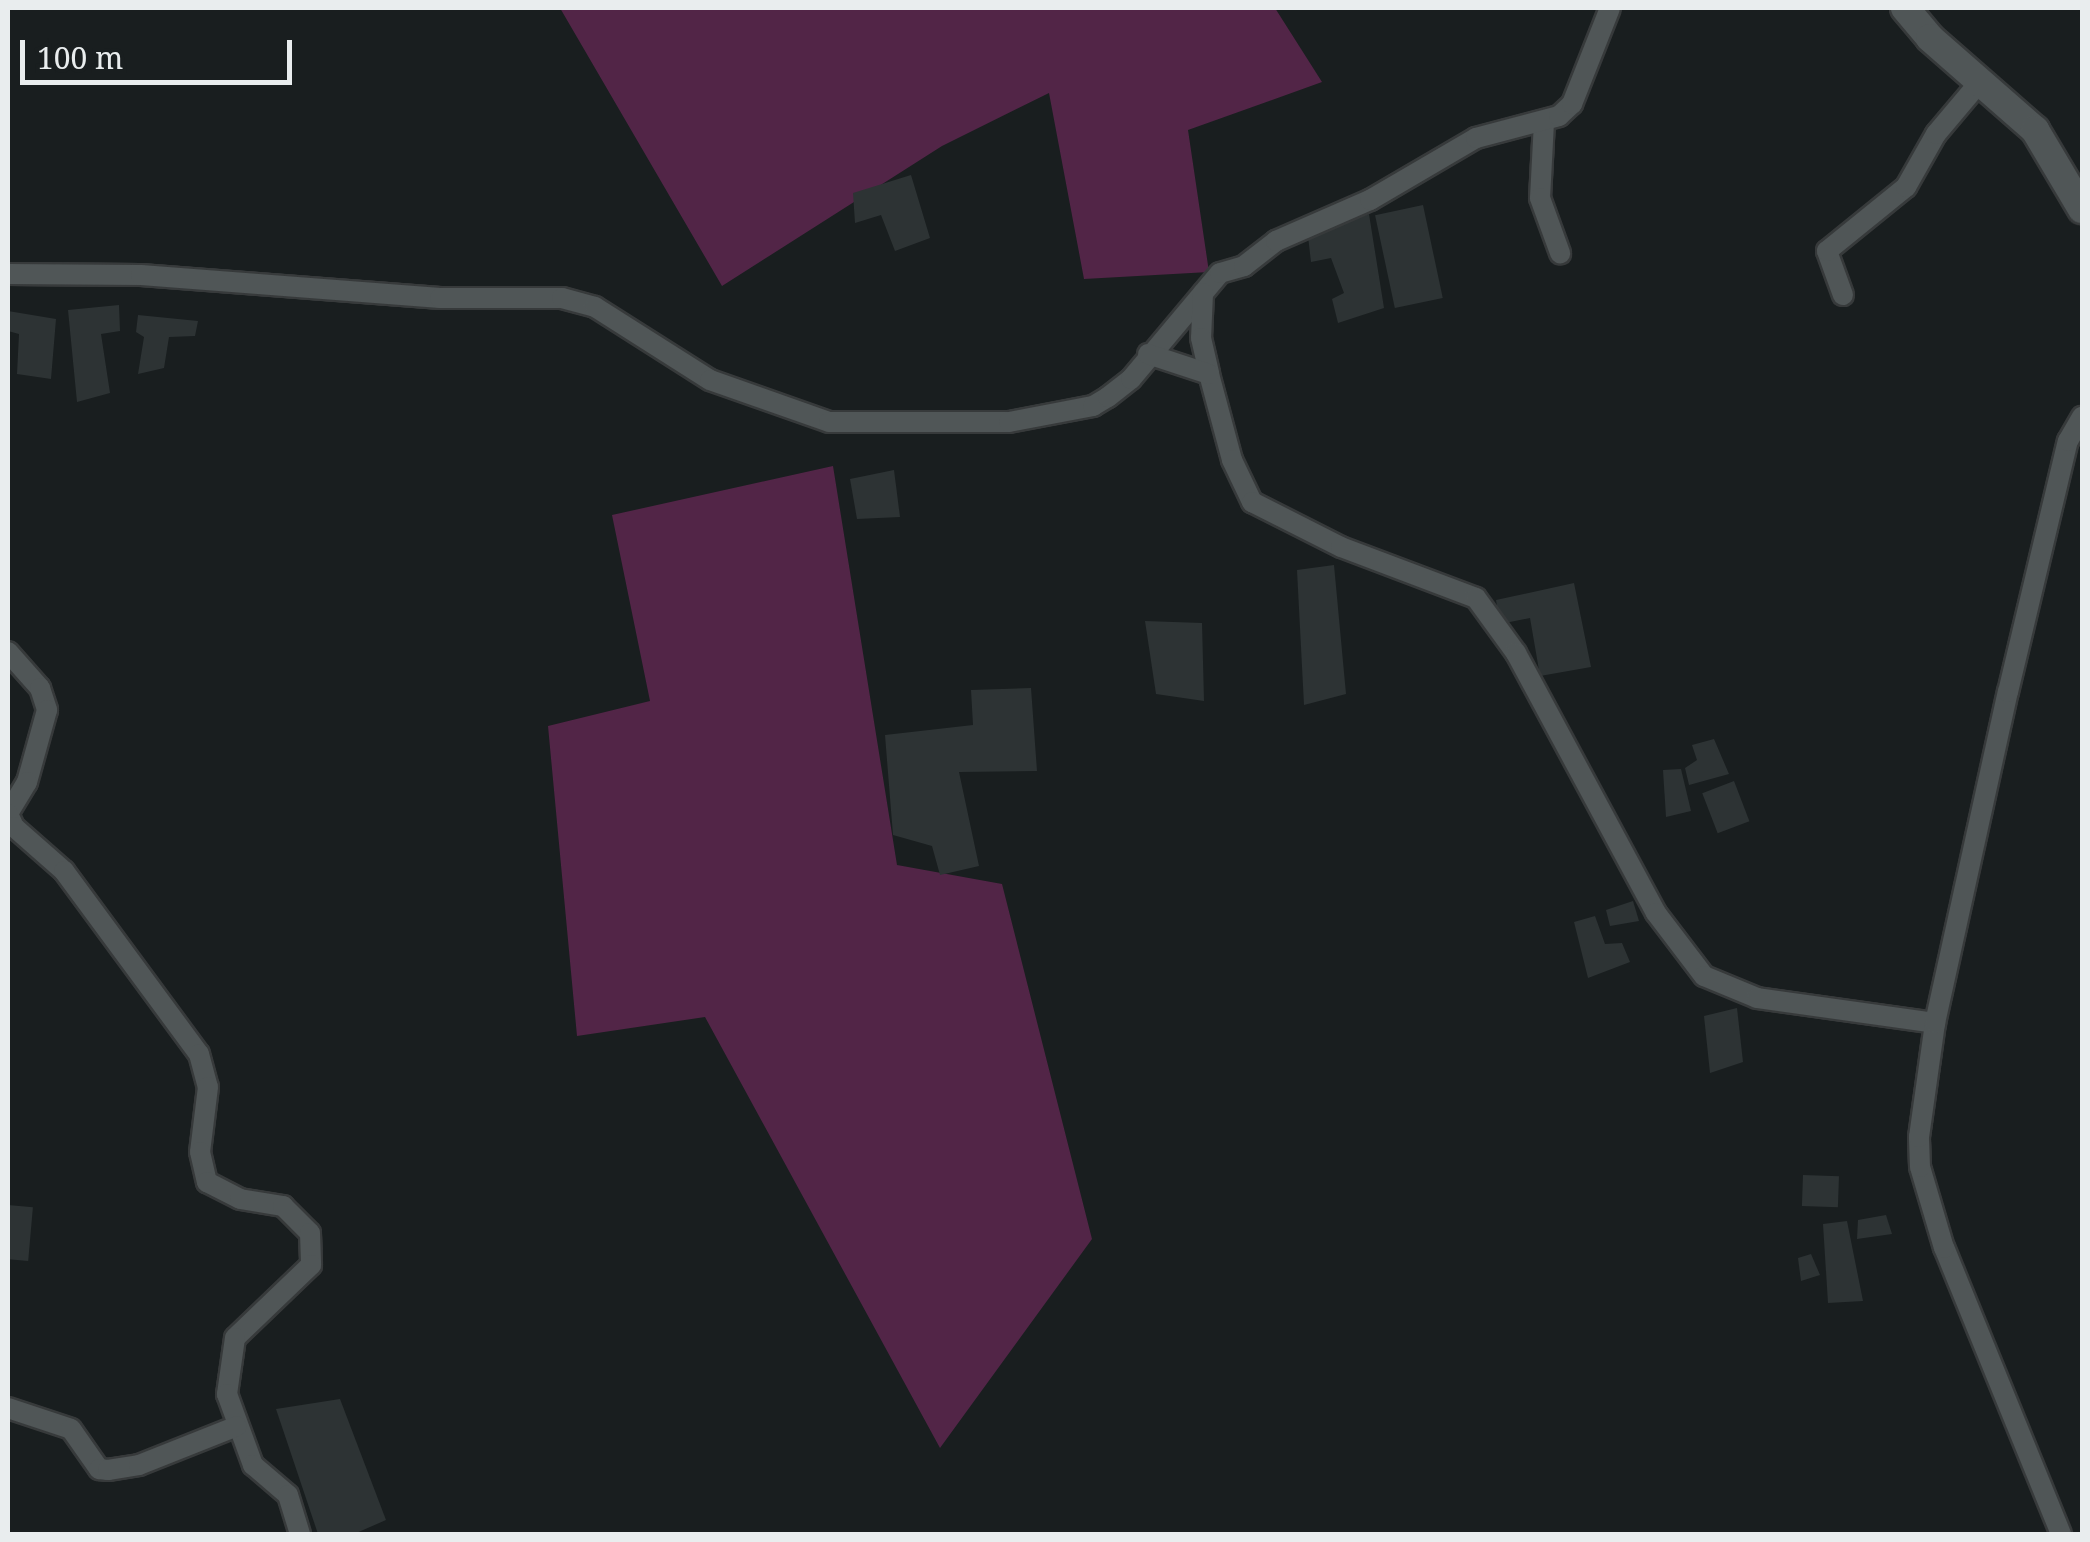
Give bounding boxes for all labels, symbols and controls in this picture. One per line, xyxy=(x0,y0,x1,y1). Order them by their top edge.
scale bar xyxy=(25,20,298,82)
text: 100 m xyxy=(37,37,123,78)

